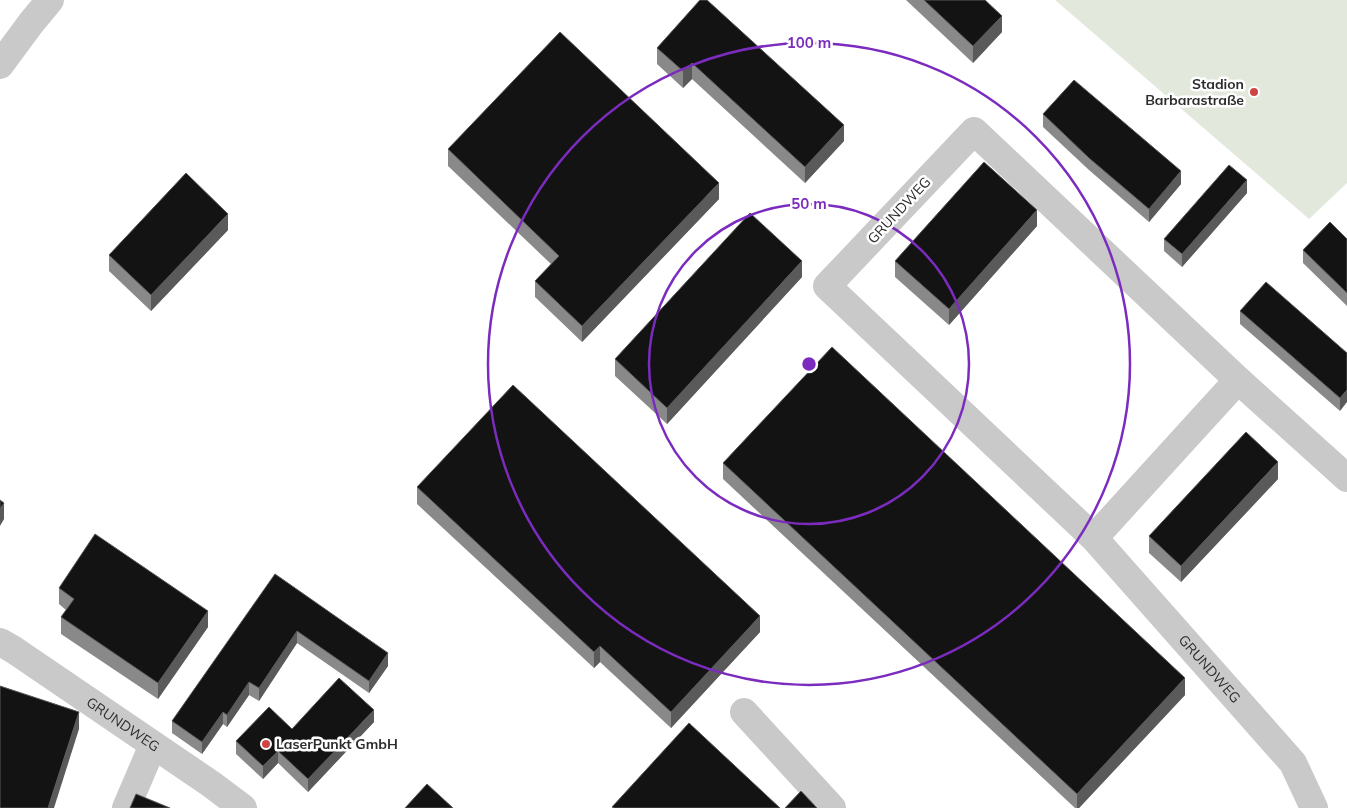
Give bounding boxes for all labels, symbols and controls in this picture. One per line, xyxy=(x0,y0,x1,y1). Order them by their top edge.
text: 100 m xyxy=(787,33,831,52)
place label: Stadion Barbarastraße xyxy=(1145,75,1244,109)
marker: Stadion Barbarastraße xyxy=(1248,86,1260,98)
street label: GRUNDWEG xyxy=(863,173,935,247)
text: 50 m xyxy=(791,194,827,213)
centre of rings xyxy=(800,355,818,373)
street label: GRUNDWEG xyxy=(1175,631,1245,707)
street label: GRUNDWEG xyxy=(83,693,163,755)
place label: LaserPunkt GmbH xyxy=(276,735,398,753)
marker: LaserPunkt GmbH xyxy=(260,738,272,750)

